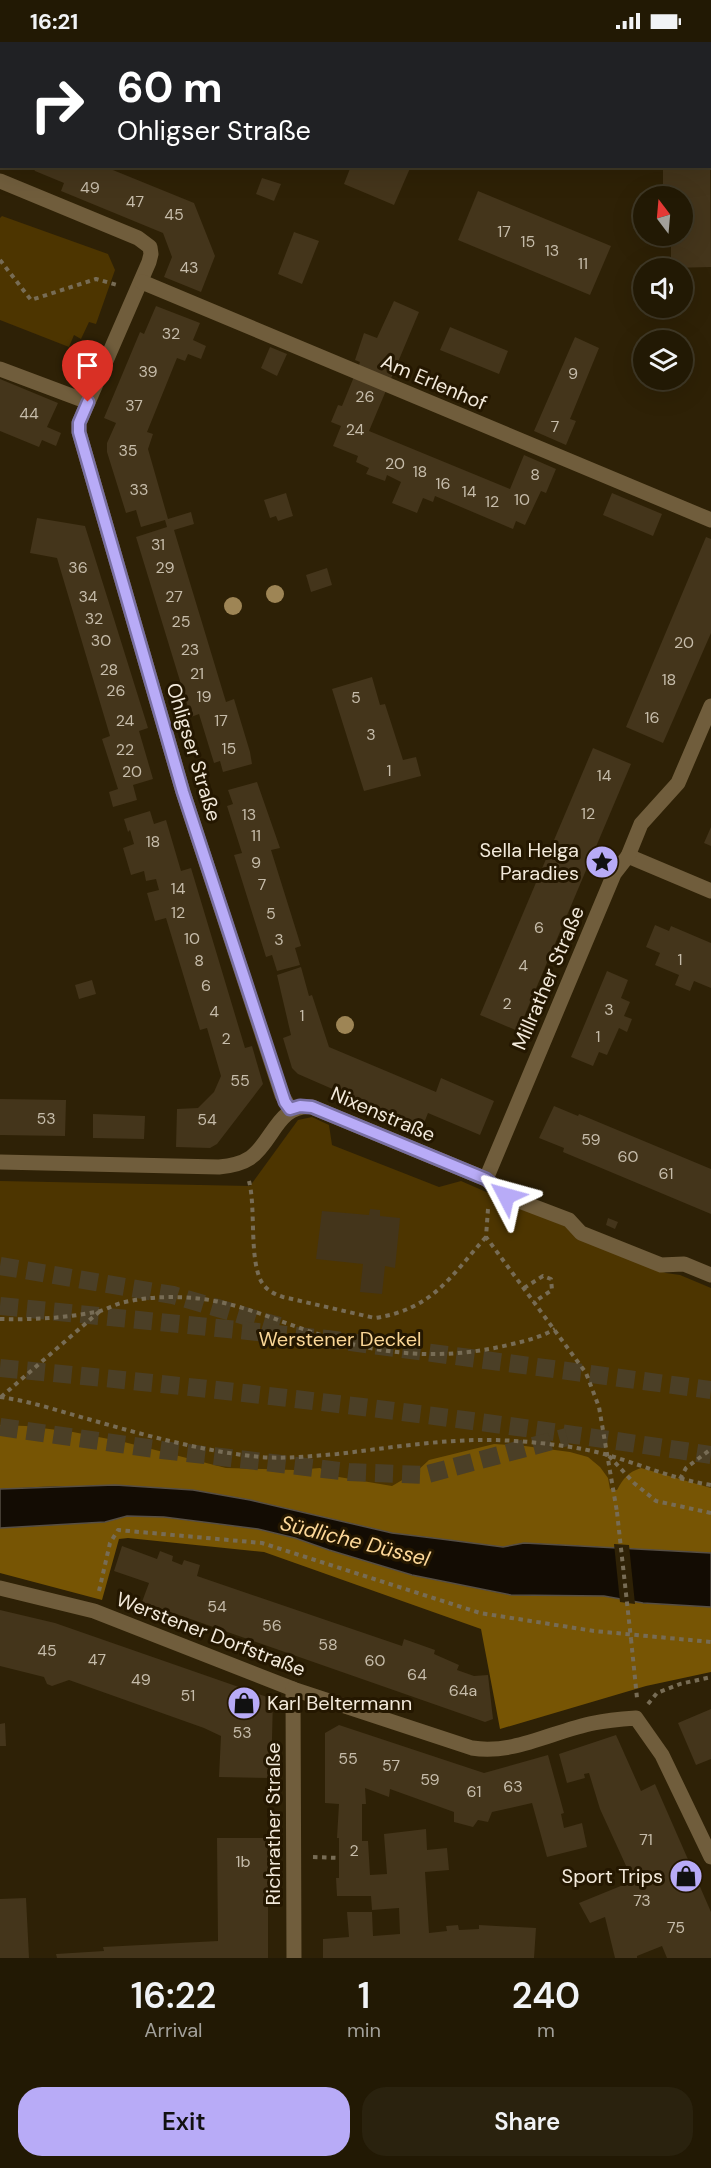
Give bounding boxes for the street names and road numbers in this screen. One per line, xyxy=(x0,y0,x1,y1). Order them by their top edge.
street label: Am Erlenhof xyxy=(377,348,491,416)
street label: Ohligser Straße xyxy=(161,680,227,824)
street label: Millrather Straße xyxy=(506,902,590,1054)
street label: Nixenstraße xyxy=(327,1080,439,1148)
street label: Werstener Dorfstraße xyxy=(113,1586,309,1682)
street label: Richrather Straße xyxy=(260,1742,286,1906)

